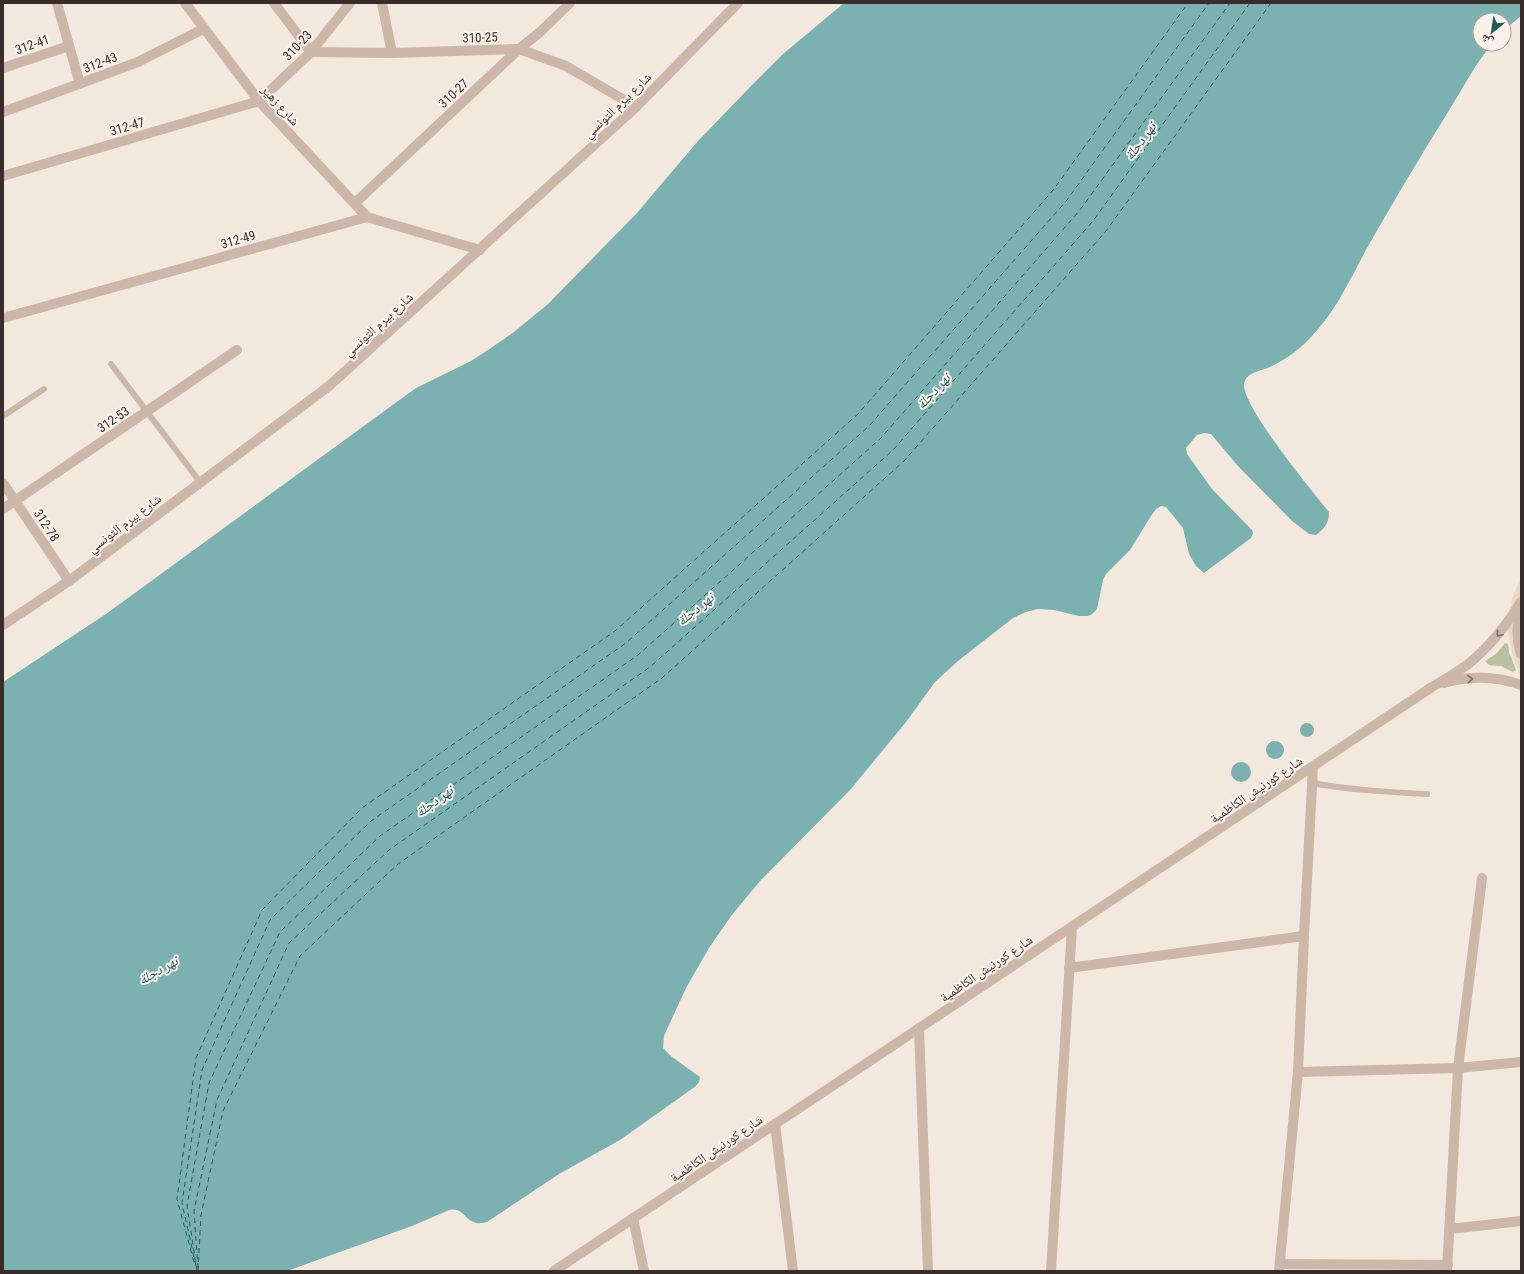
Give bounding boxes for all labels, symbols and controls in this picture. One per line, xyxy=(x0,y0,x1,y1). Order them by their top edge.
north arrow xyxy=(1472,12,1512,52)
street label: 310-23 xyxy=(280,27,315,63)
street label: 310-25 xyxy=(462,29,498,46)
text: ش xyxy=(1479,31,1496,49)
street label: 312-41 xyxy=(13,32,51,57)
street label: 312-43 xyxy=(81,49,119,76)
street label: شارع بيرم التونسي xyxy=(580,69,657,144)
street label: 310-27 xyxy=(435,76,471,111)
street label: شارع زهير xyxy=(256,81,303,130)
street label: 312-47 xyxy=(108,114,146,139)
water label: نهر دجلة xyxy=(1121,118,1161,163)
street label: 312-49 xyxy=(219,227,257,252)
street label: شارع بيرم التونسي xyxy=(341,289,418,362)
water label: نهر دجلة xyxy=(913,369,955,412)
street label: 312-53 xyxy=(94,403,132,436)
street label: شارع بيرم التونسي xyxy=(85,491,166,559)
street label: 312-78 xyxy=(31,506,62,544)
water label: نهر دجلة xyxy=(673,588,718,629)
one-way arrow xyxy=(1496,629,1503,636)
one-way arrow xyxy=(1467,674,1473,683)
street label: شارع كورنيش الكاظمية xyxy=(1207,753,1306,828)
water label: نهر دجلة xyxy=(412,781,458,820)
street label: شارع كورنيش الكاظمية xyxy=(937,932,1036,1007)
water label: نهر دجلة xyxy=(136,951,182,988)
street label: شارع كورنيش الكاظمية xyxy=(667,1112,766,1187)

